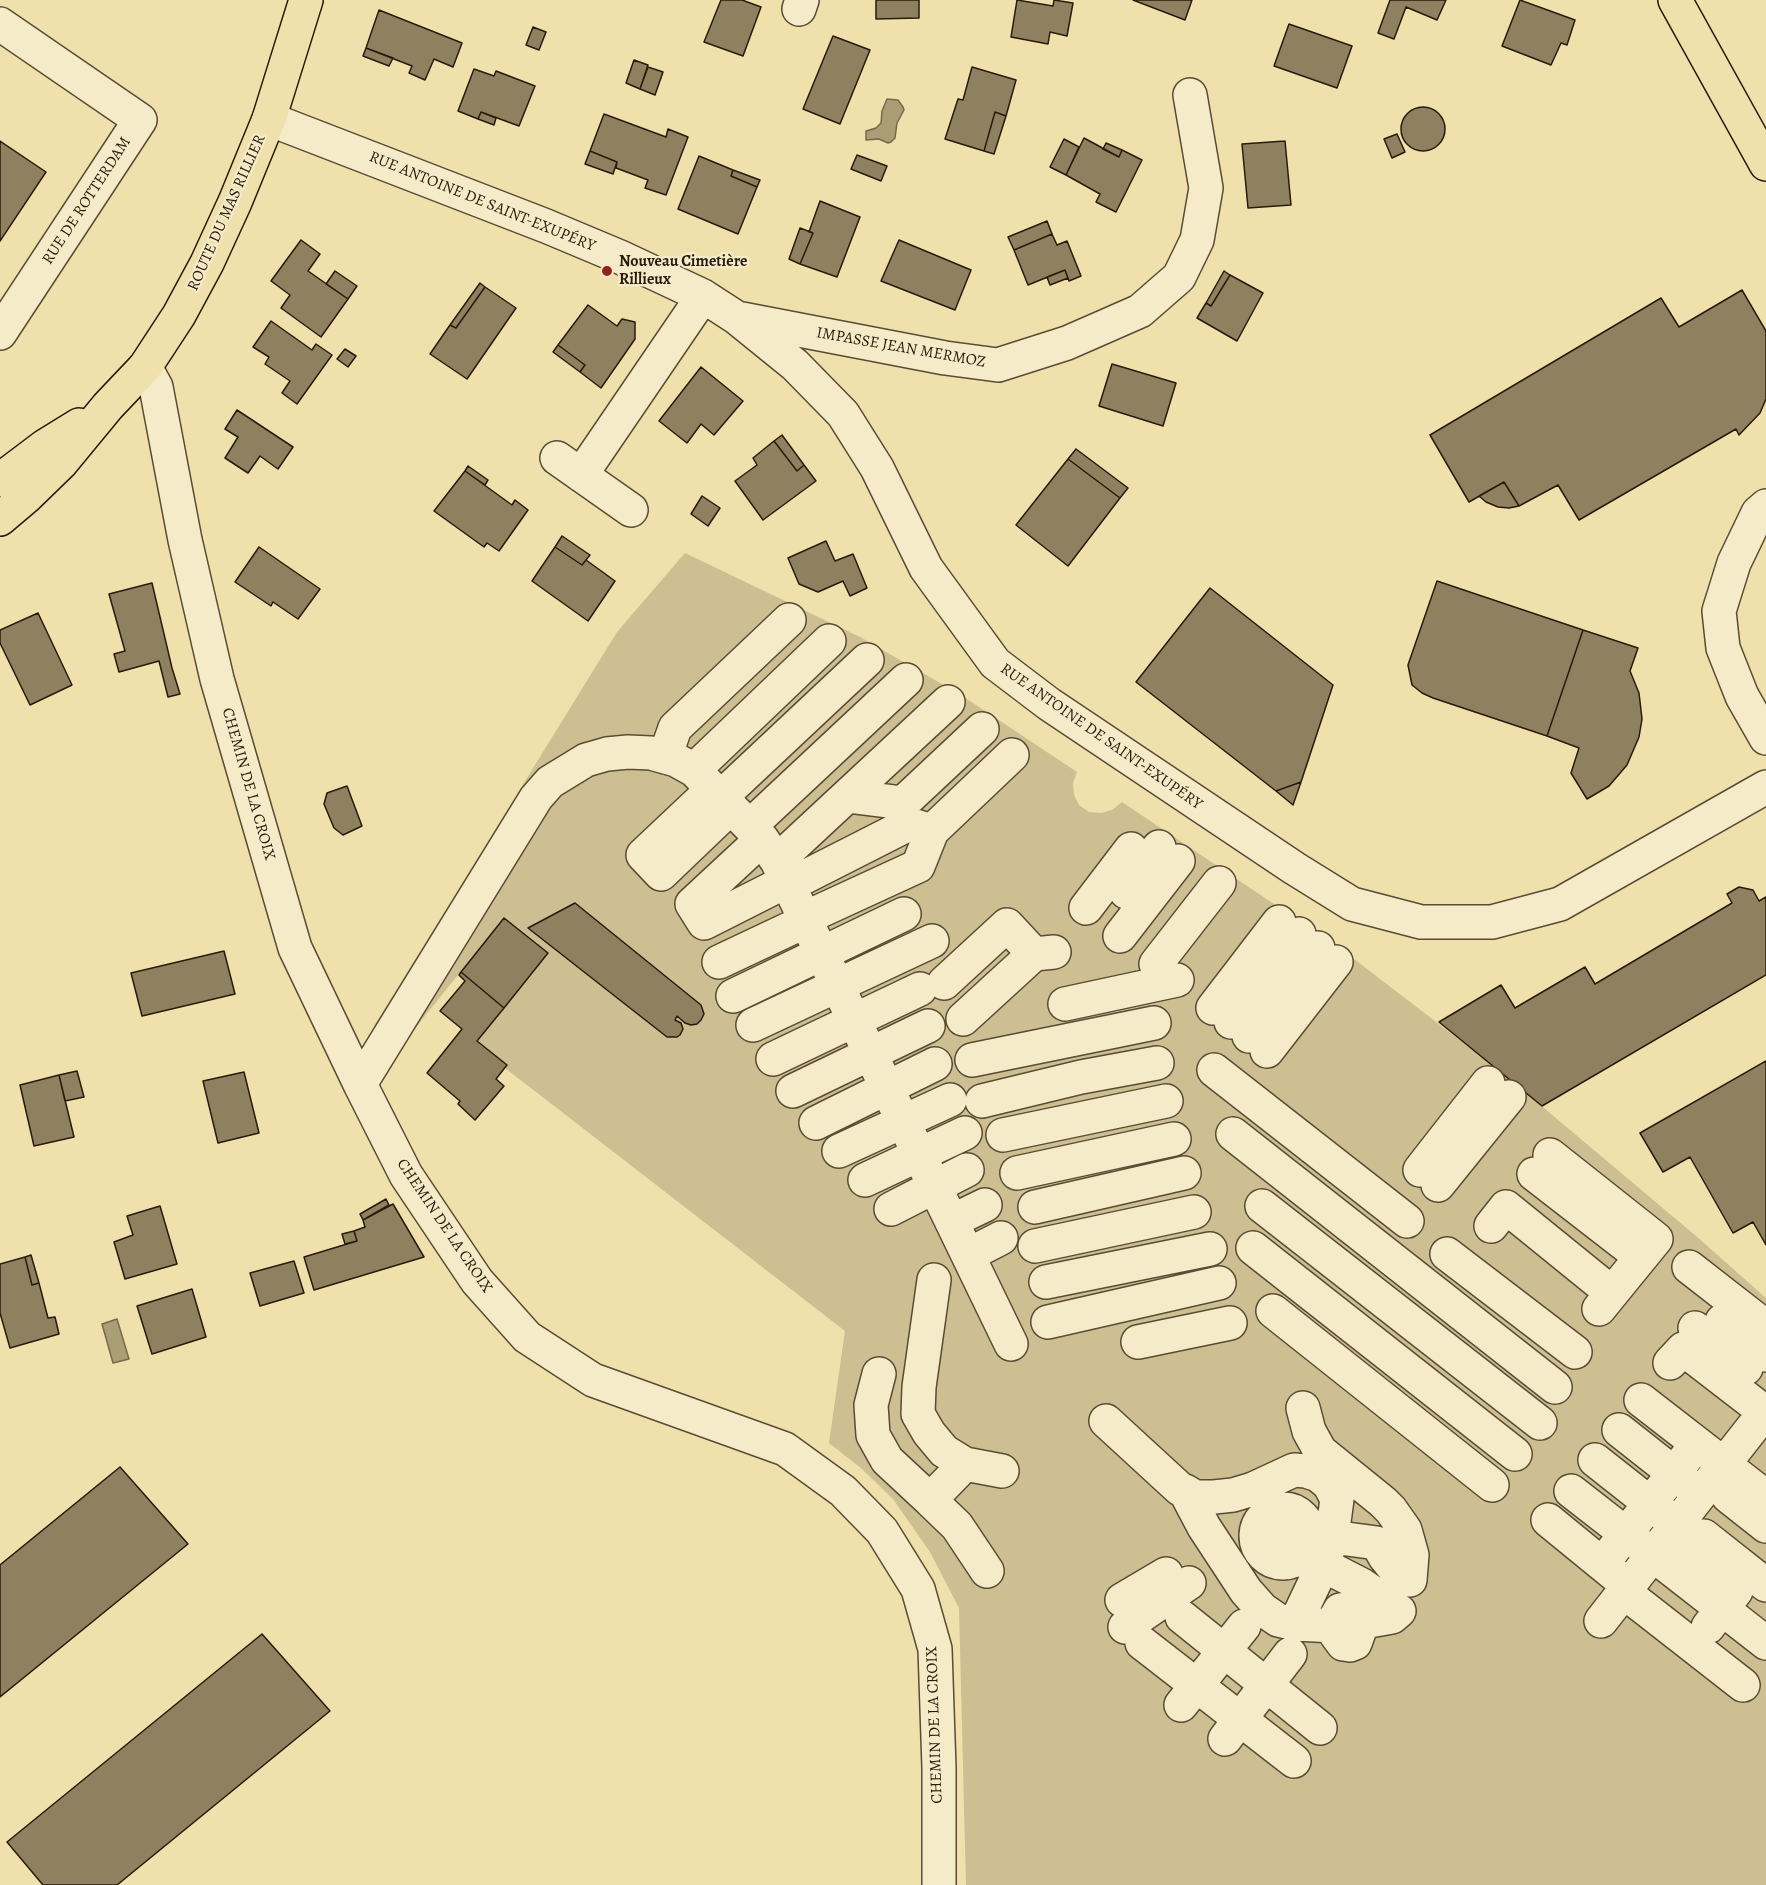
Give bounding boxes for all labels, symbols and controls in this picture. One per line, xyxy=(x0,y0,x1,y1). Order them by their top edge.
street label: ROUTE DU MAS RILLIER xyxy=(184,132,270,294)
street label: RUE DE ROTTERDAM xyxy=(39,134,135,268)
street label: RUE ANTOINE DE SAINT-EXUPÉRY xyxy=(366,148,598,256)
place label: Nouveau Cimetière Rillieux xyxy=(619,252,747,290)
marker: Nouveau Cimetière Rillieux xyxy=(600,264,614,278)
street label: IMPASSE JEAN MERMOZ xyxy=(815,324,987,372)
street label: RUE ANTOINE DE SAINT-EXUPÉRY xyxy=(996,660,1206,814)
street label: CHEMIN DE LA CROIX xyxy=(217,706,279,862)
street label: CHEMIN DE LA CROIX xyxy=(392,1155,496,1297)
street label: CHEMIN DE LA CROIX xyxy=(923,1646,947,1804)

